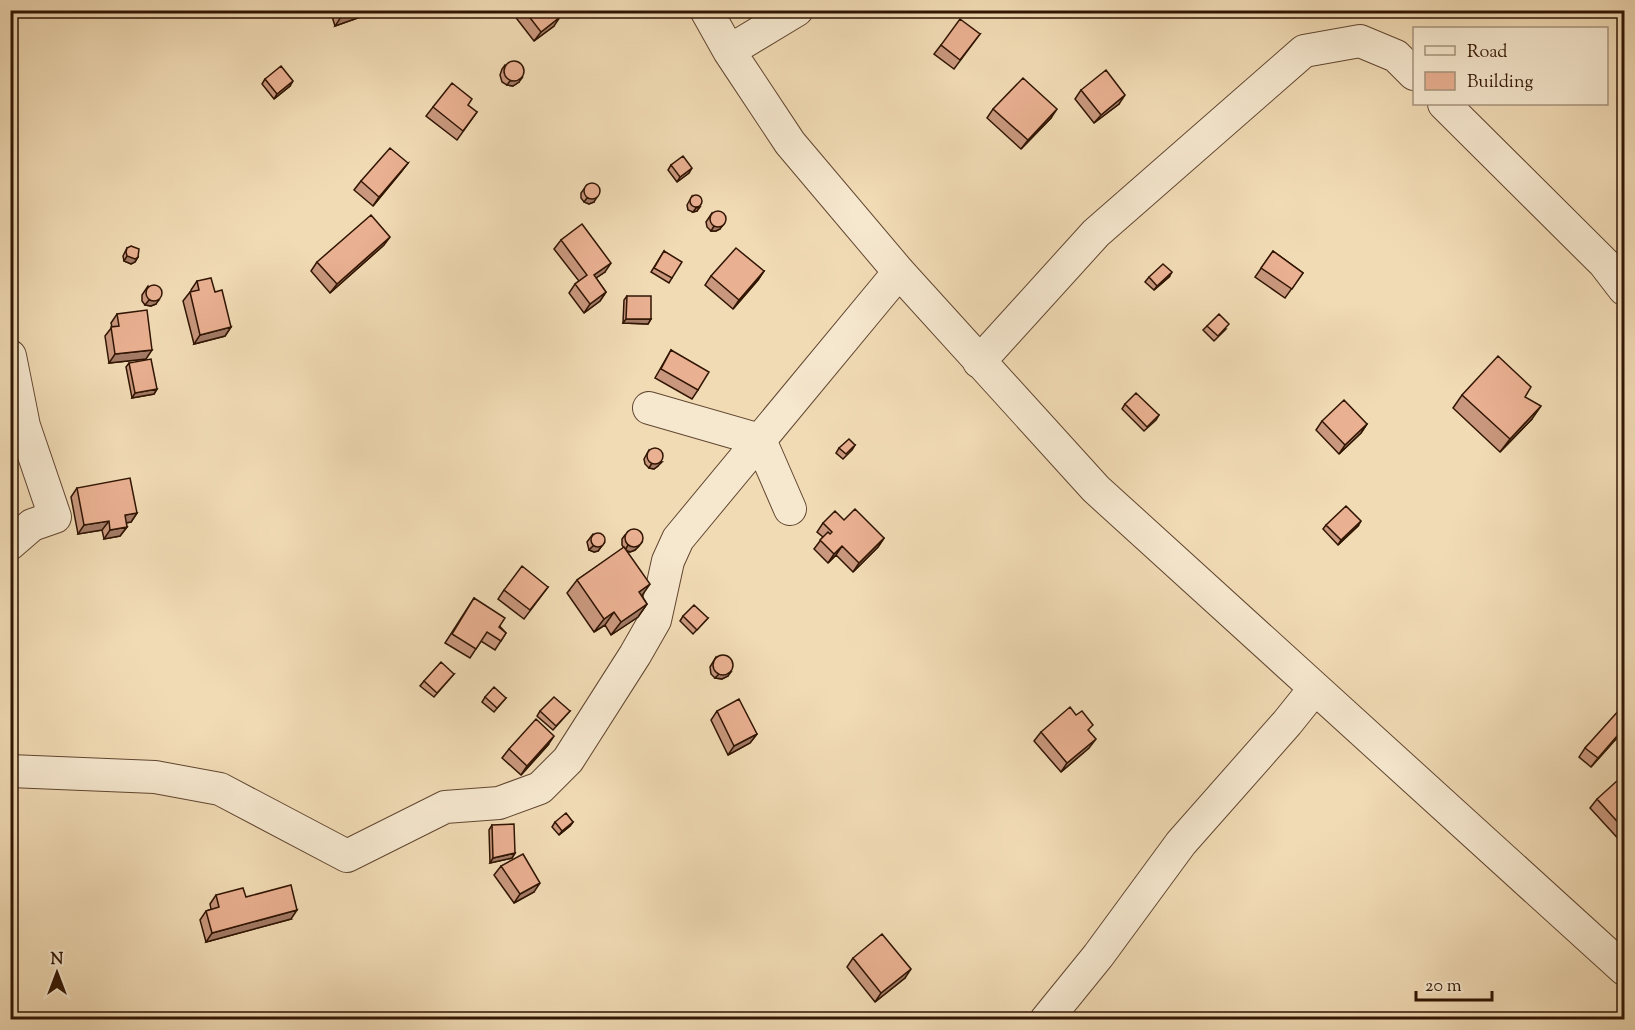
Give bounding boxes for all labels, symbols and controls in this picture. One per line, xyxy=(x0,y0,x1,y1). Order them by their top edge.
legend xyxy=(1413,27,1608,105)
text: Road xyxy=(1467,40,1507,66)
text: Building xyxy=(1467,70,1533,96)
north arrow xyxy=(27,943,87,1003)
text: N xyxy=(51,949,64,972)
scale bar xyxy=(1416,964,1492,1002)
text: 20 m xyxy=(1425,974,1462,1000)

